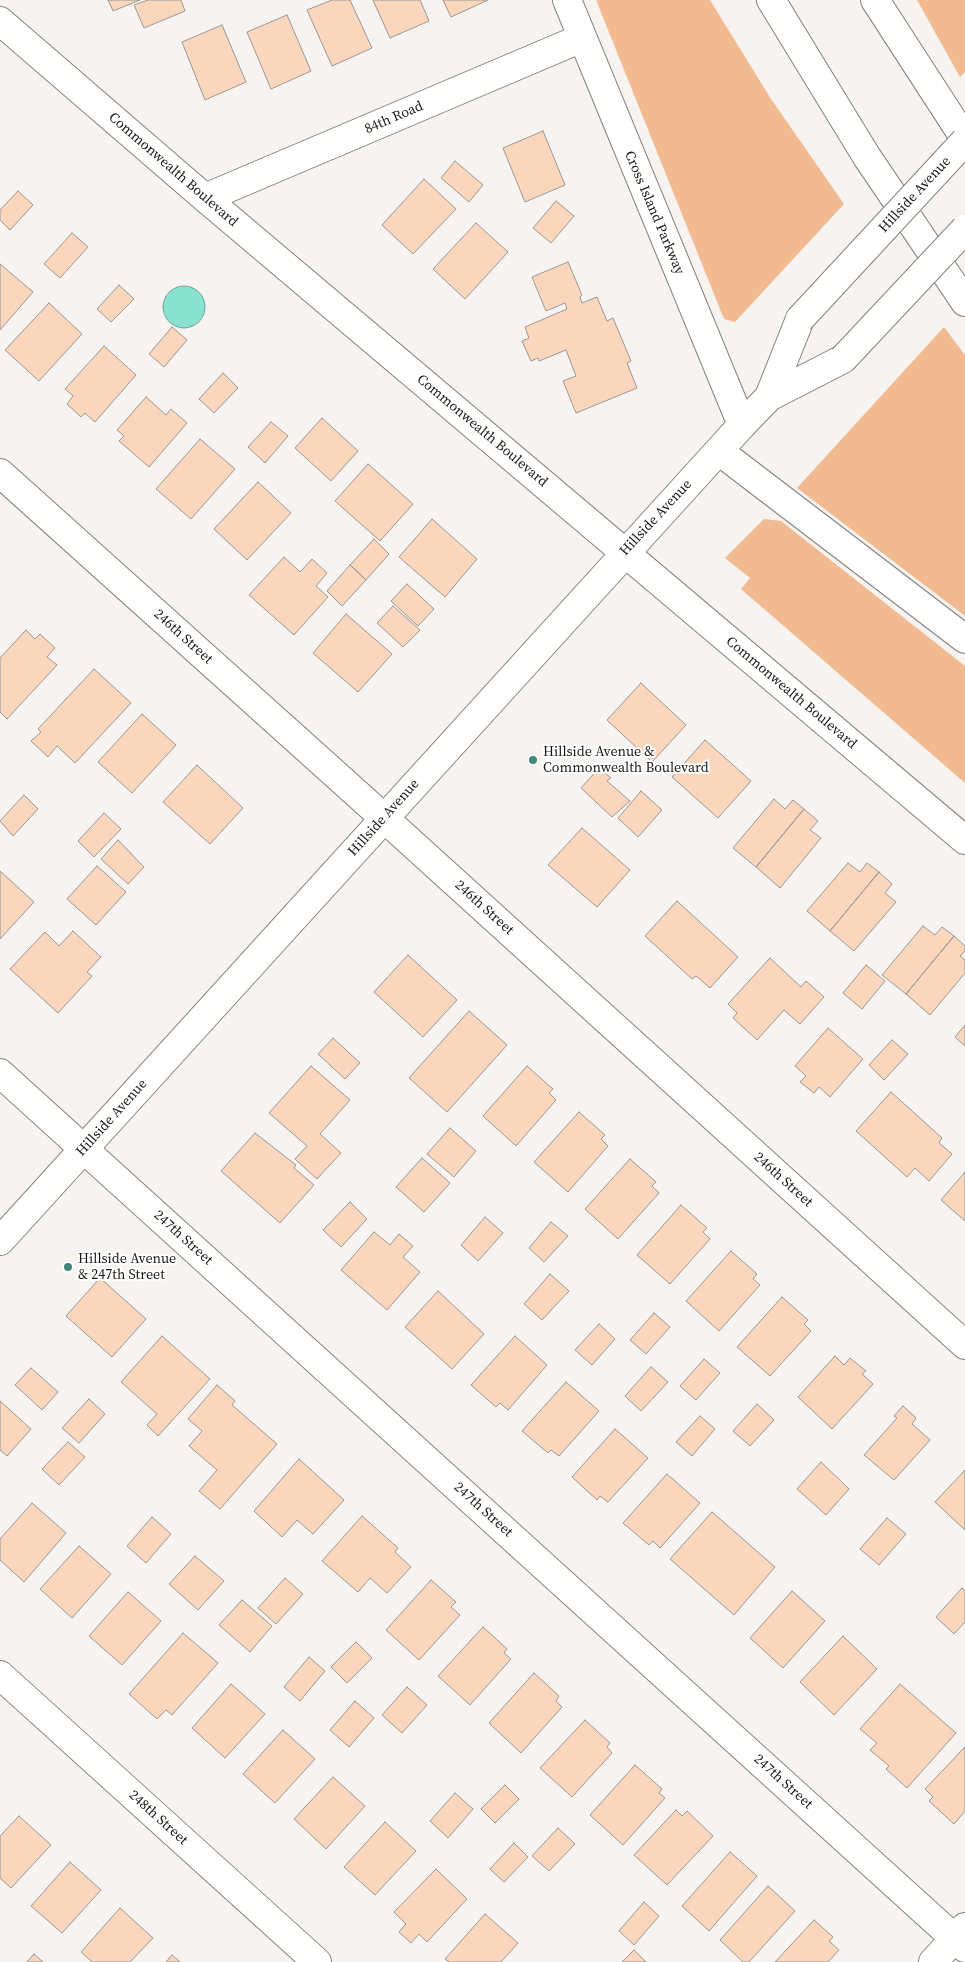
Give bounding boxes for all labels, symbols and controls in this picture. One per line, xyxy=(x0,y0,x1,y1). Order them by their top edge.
street label: 84th Road xyxy=(362,98,426,138)
street label: Commonwealth Boulevard xyxy=(105,109,241,231)
street label: Cross Island Parkway xyxy=(620,149,688,277)
street label: Hillside Avenue xyxy=(875,153,955,237)
street label: Commonwealth Boulevard xyxy=(413,371,551,491)
street label: Hillside Avenue xyxy=(616,476,696,560)
street label: 246th Street xyxy=(150,606,216,668)
street label: Commonwealth Boulevard xyxy=(722,633,860,753)
place label: Hillside Avenue & Commonwealth Boulevard xyxy=(543,744,709,776)
marker: Hillside Avenue & Commonwealth Boulevard xyxy=(527,754,539,766)
street label: Hillside Avenue xyxy=(345,776,423,860)
street label: 246th Street xyxy=(451,877,517,939)
street label: Hillside Avenue xyxy=(73,1076,151,1160)
street label: 246th Street xyxy=(750,1149,816,1211)
street label: 247th Street xyxy=(150,1207,216,1269)
place label: Hillside Avenue & 247th Street xyxy=(78,1251,176,1284)
marker: Hillside Avenue & 247th Street xyxy=(62,1261,74,1273)
street label: 247th Street xyxy=(450,1479,516,1541)
street label: 247th Street xyxy=(750,1751,816,1813)
street label: 248th Street xyxy=(125,1787,191,1849)

